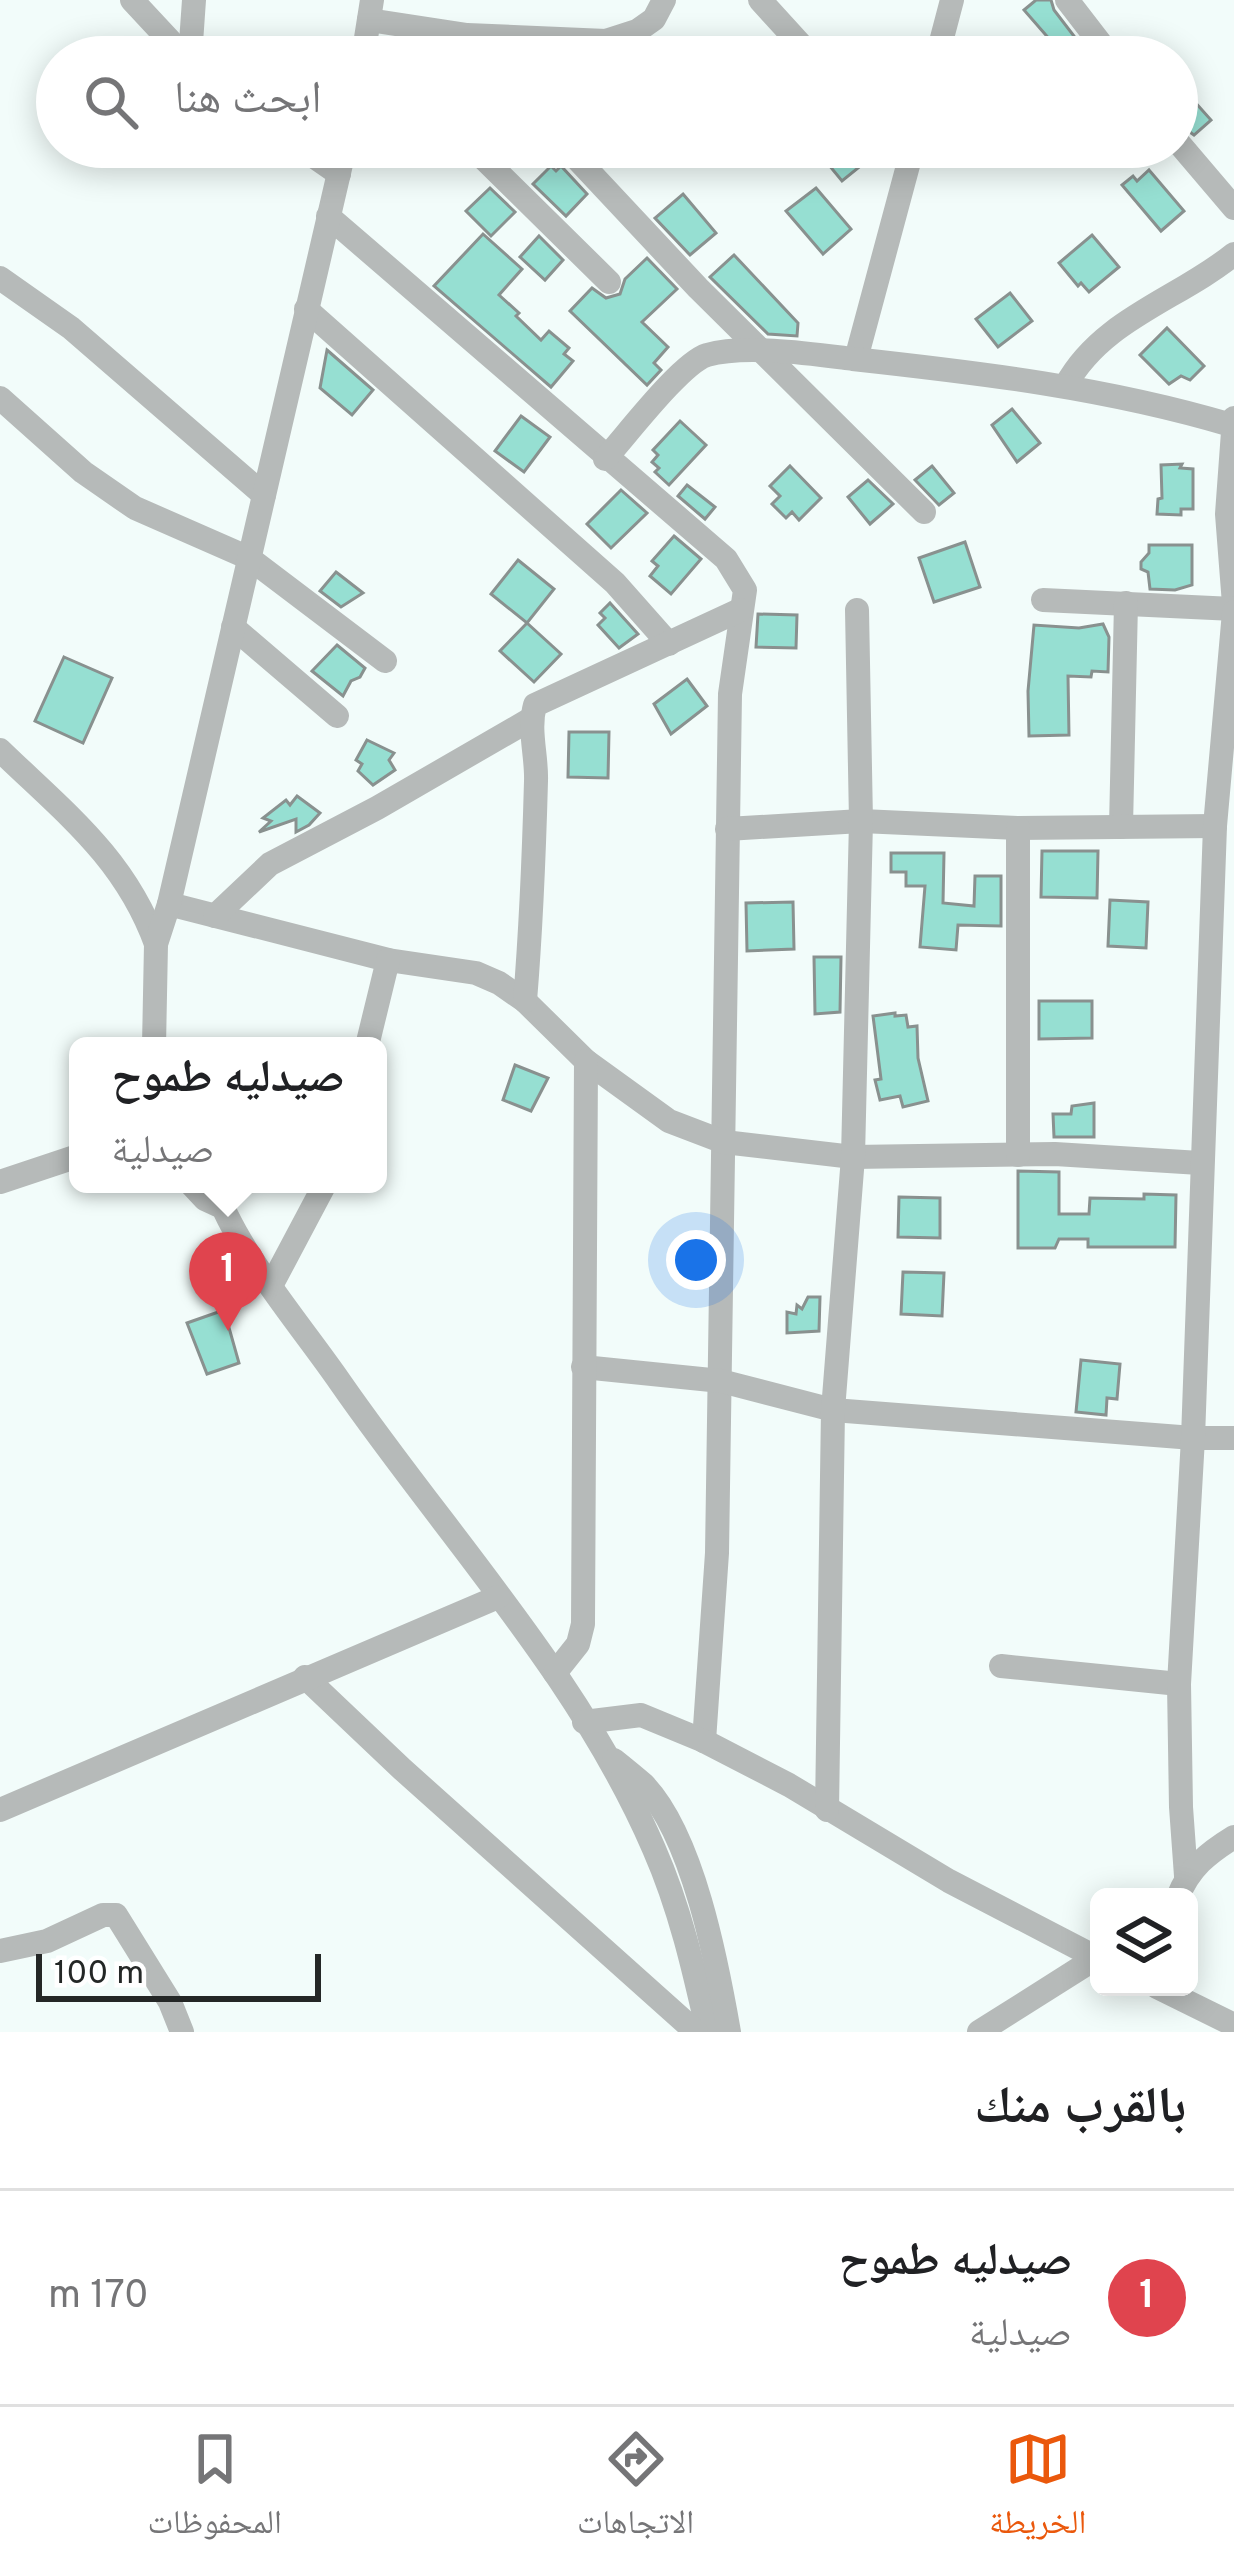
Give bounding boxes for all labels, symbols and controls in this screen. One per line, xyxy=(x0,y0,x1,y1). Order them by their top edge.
search box xyxy=(36,36,1198,168)
icon: search xyxy=(78,69,144,135)
text: ابحث هنا xyxy=(174,72,322,129)
popup xyxy=(69,1037,387,1193)
text: صيدليه طموح xyxy=(111,1051,345,1108)
text: صيدلية xyxy=(111,1128,215,1177)
your location xyxy=(666,1230,726,1290)
pin: 1 xyxy=(189,1232,267,1331)
map controls xyxy=(1090,1888,1198,1996)
button: layers xyxy=(1090,1888,1198,1996)
scale bar xyxy=(36,1948,321,2001)
text: 100 m xyxy=(54,1954,144,1996)
text: بالقرب منك xyxy=(974,2077,1186,2142)
text: صيدليه طموح xyxy=(839,2234,1072,2291)
text: 170 m xyxy=(48,2273,149,2322)
text: 1 xyxy=(1139,2273,1155,2322)
text: صيدلية xyxy=(969,2311,1072,2360)
tab: المحفوظات xyxy=(148,2426,282,2554)
tab: الاتجاهات xyxy=(577,2426,694,2554)
tab: الخريطة xyxy=(989,2426,1086,2554)

